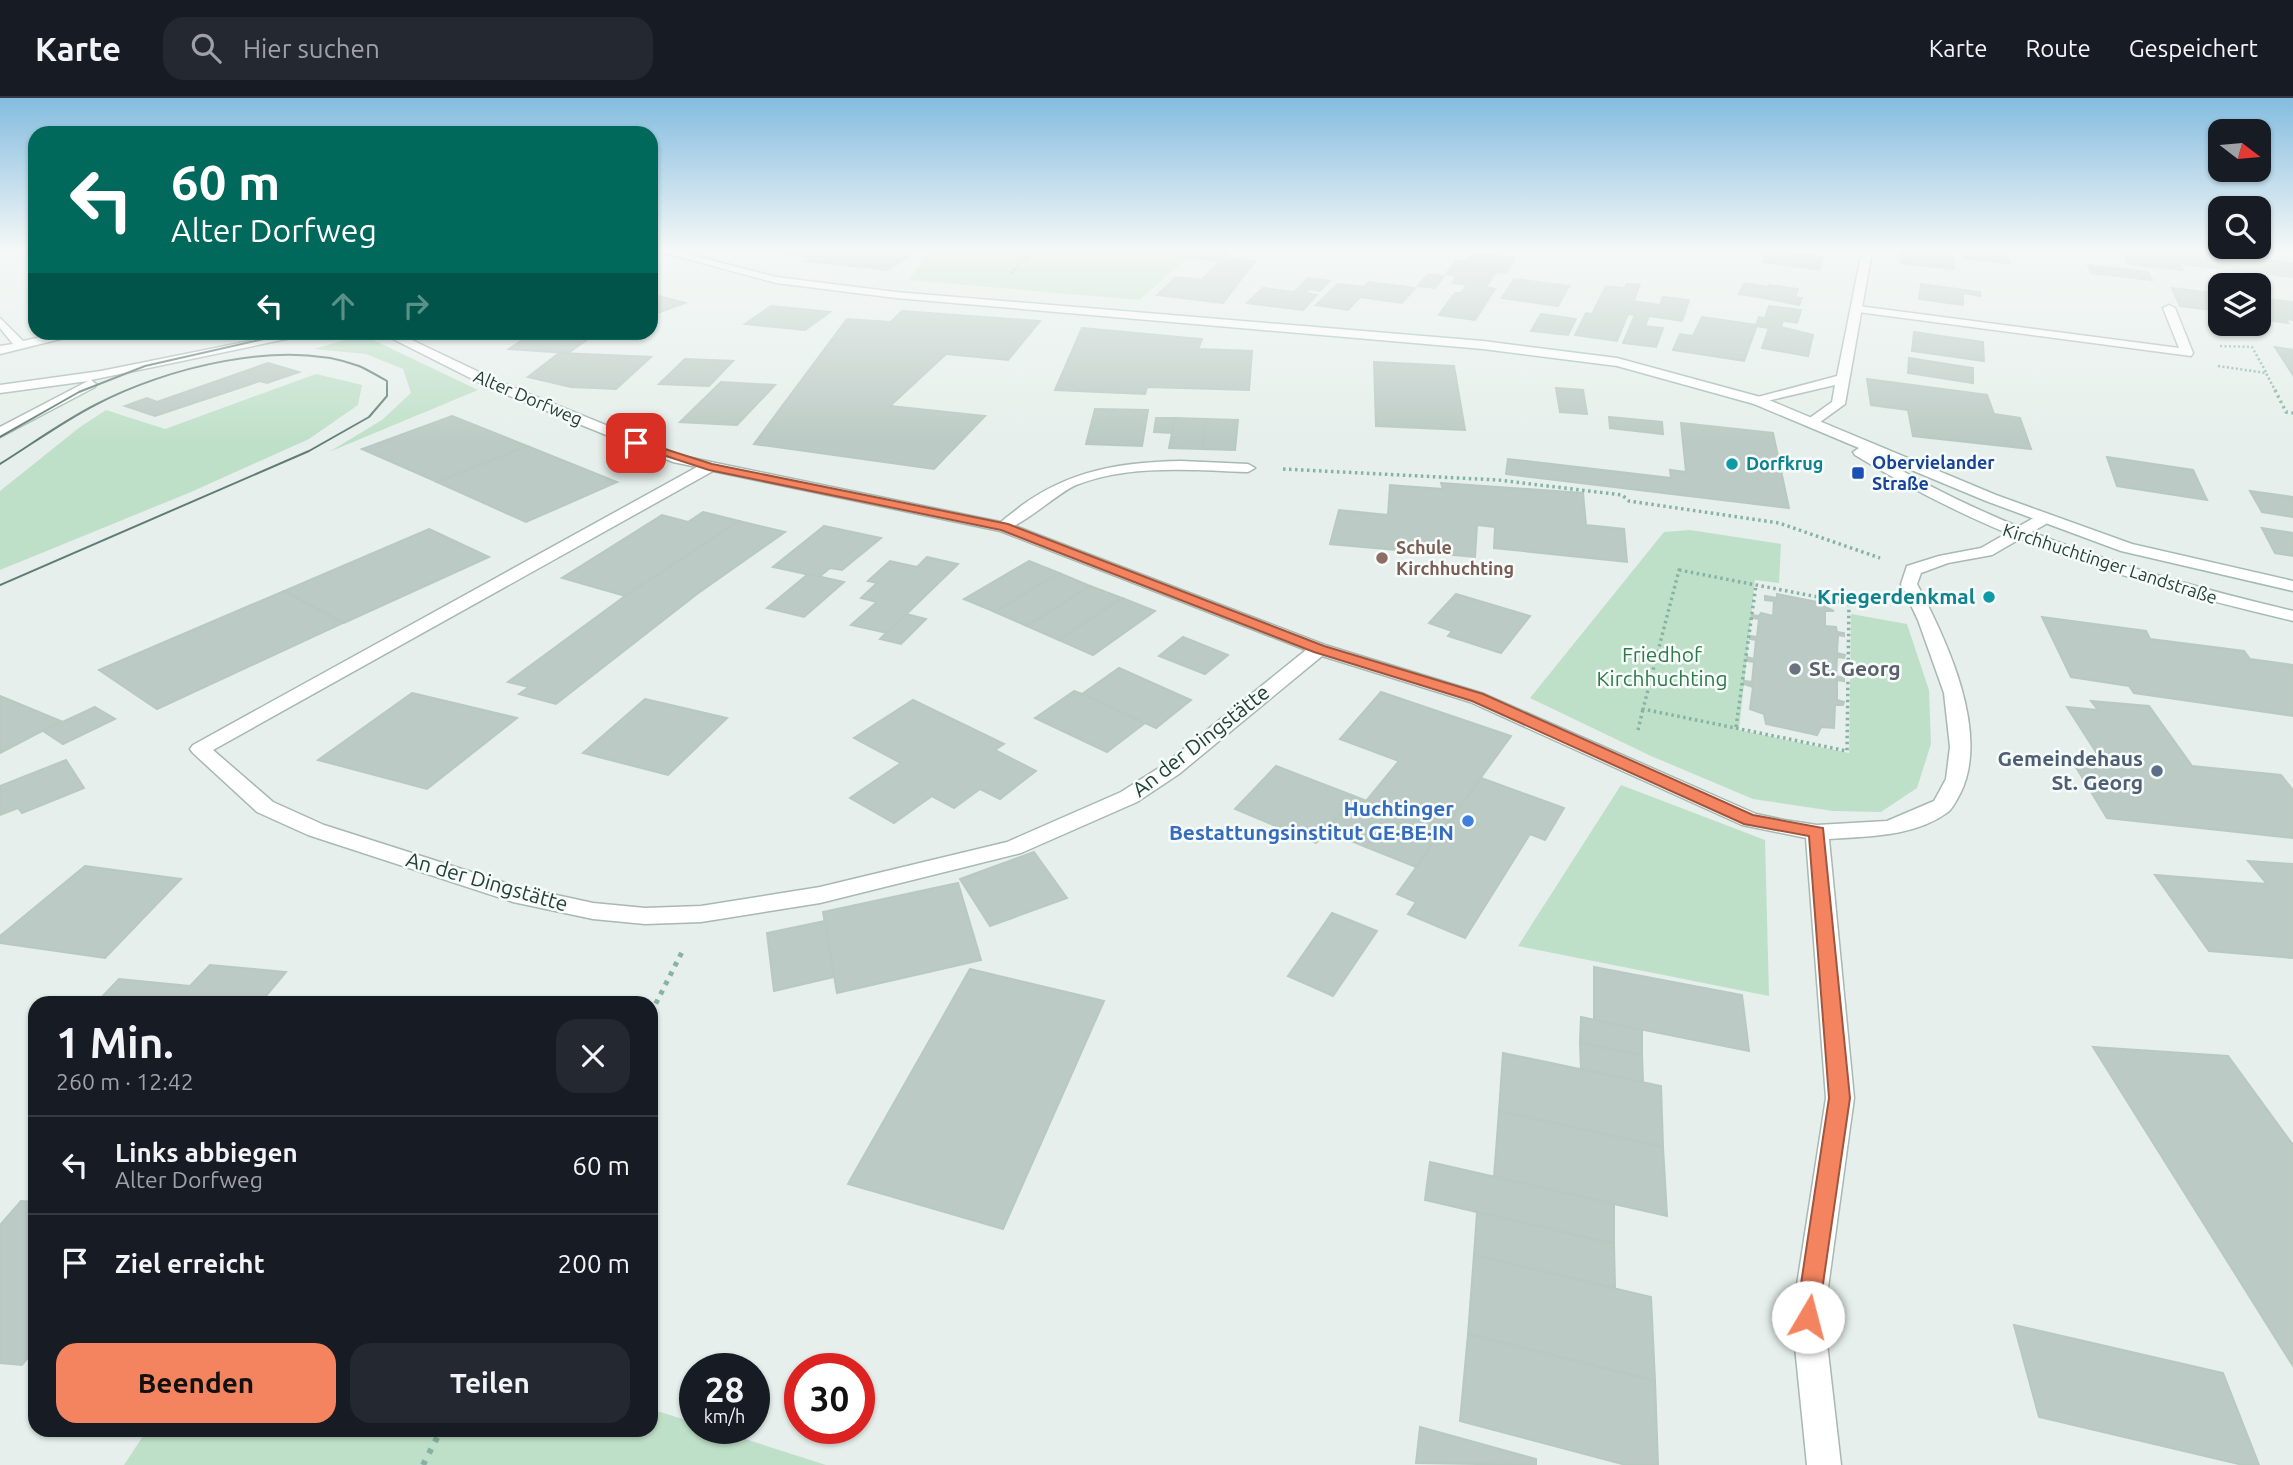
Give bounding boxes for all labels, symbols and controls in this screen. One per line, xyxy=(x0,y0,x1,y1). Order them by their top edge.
search box xyxy=(163,17,653,80)
icon: search xyxy=(187,29,225,67)
text: Karte xyxy=(35,30,121,67)
text: Hier suchen xyxy=(243,34,380,63)
text: Karte xyxy=(1929,35,1987,62)
text: Route xyxy=(2025,35,2091,62)
text: Gespeichert xyxy=(2129,35,2258,62)
north arrow xyxy=(2208,119,2272,182)
map controls xyxy=(2208,119,2271,336)
icon: left xyxy=(56,154,147,245)
text: 60 m xyxy=(171,154,280,209)
button: search xyxy=(2208,196,2271,259)
text: Alter Dorfweg xyxy=(171,212,377,248)
button: layers xyxy=(2208,273,2271,336)
icon: left xyxy=(251,287,289,325)
icon: ahead xyxy=(324,287,362,325)
icon: right xyxy=(397,287,435,325)
street label: Alter Dorfweg xyxy=(471,365,586,429)
pin xyxy=(606,413,666,473)
icon: arrive xyxy=(617,424,655,462)
place label: Obervielander Straße xyxy=(1872,452,1995,493)
place label: Dorfkrug xyxy=(1746,453,1823,473)
marker: Dorfkrug xyxy=(1724,456,1740,472)
marker: Obervielander Straße xyxy=(1850,465,1866,481)
street label: Kirchhuchtinger Landstraße xyxy=(2001,519,2220,607)
place label: Schule Kirchhuchting xyxy=(1396,537,1514,578)
marker: Schule Kirchhuchting xyxy=(1374,550,1390,566)
place label: Kriegerdenkmal xyxy=(1817,584,1975,608)
marker: Kriegerdenkmal xyxy=(1981,589,1997,605)
park label: Friedhof Kirchhuchting xyxy=(1596,642,1728,690)
place label: St. Georg xyxy=(1809,656,1901,680)
marker: St. Georg xyxy=(1787,661,1803,677)
street label: An der Dingstätte xyxy=(1127,679,1274,801)
place label: Gemeindehaus St. Georg xyxy=(1997,746,2143,794)
marker: Gemeindehaus St. Georg xyxy=(2149,763,2165,779)
place label: Huchtinger Bestattungsinstitut GE·BE·IN xyxy=(1169,796,1454,844)
marker: Huchtinger Bestattungsinstitut GE·BE·IN xyxy=(1460,813,1476,829)
street label: An der Dingstätte xyxy=(404,846,571,916)
text: 1 Min. xyxy=(56,1019,174,1066)
button: close xyxy=(556,1019,630,1093)
text: 260 m · 12:42 xyxy=(56,1069,194,1094)
text: Links abbiegen xyxy=(115,1138,298,1167)
icon: left xyxy=(56,1146,94,1184)
text: 60 m xyxy=(572,1151,630,1180)
text: Alter Dorfweg xyxy=(115,1167,263,1192)
icon: arrive xyxy=(56,1244,94,1282)
text: Ziel erreicht xyxy=(115,1249,265,1278)
text: 200 m xyxy=(558,1249,630,1278)
position arrow xyxy=(1771,1280,1845,1354)
button: Beenden xyxy=(56,1343,336,1423)
button: Teilen xyxy=(350,1343,630,1423)
speed limit sign: 30 xyxy=(784,1353,875,1444)
text: 28 xyxy=(705,1369,744,1409)
text: km/h xyxy=(704,1406,745,1426)

